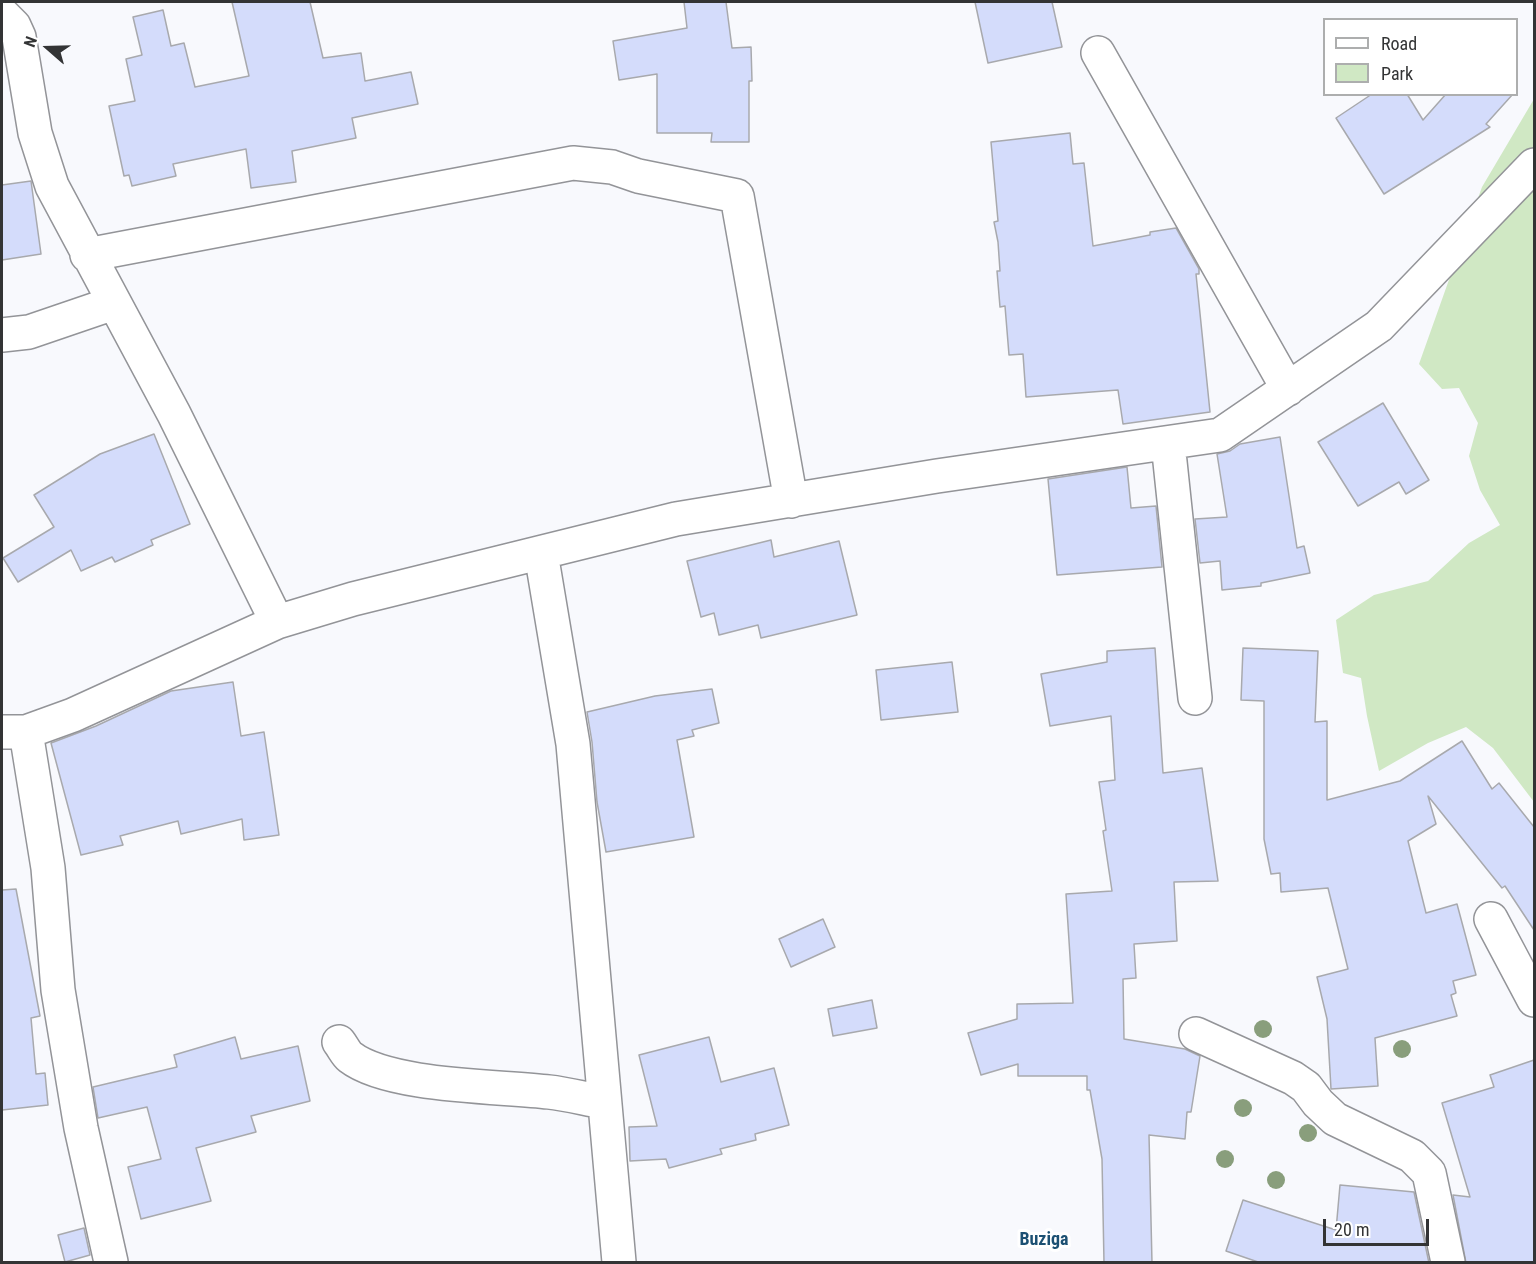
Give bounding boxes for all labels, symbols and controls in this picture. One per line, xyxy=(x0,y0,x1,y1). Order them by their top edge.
north arrow xyxy=(18,18,78,78)
legend xyxy=(1323,18,1518,96)
text: Road xyxy=(1381,33,1417,54)
text: N xyxy=(20,34,41,50)
text: Park xyxy=(1381,63,1413,84)
scale bar xyxy=(1326,1207,1432,1245)
text: 20 m xyxy=(1334,1219,1369,1240)
district label: Buziga xyxy=(1019,1229,1069,1251)

